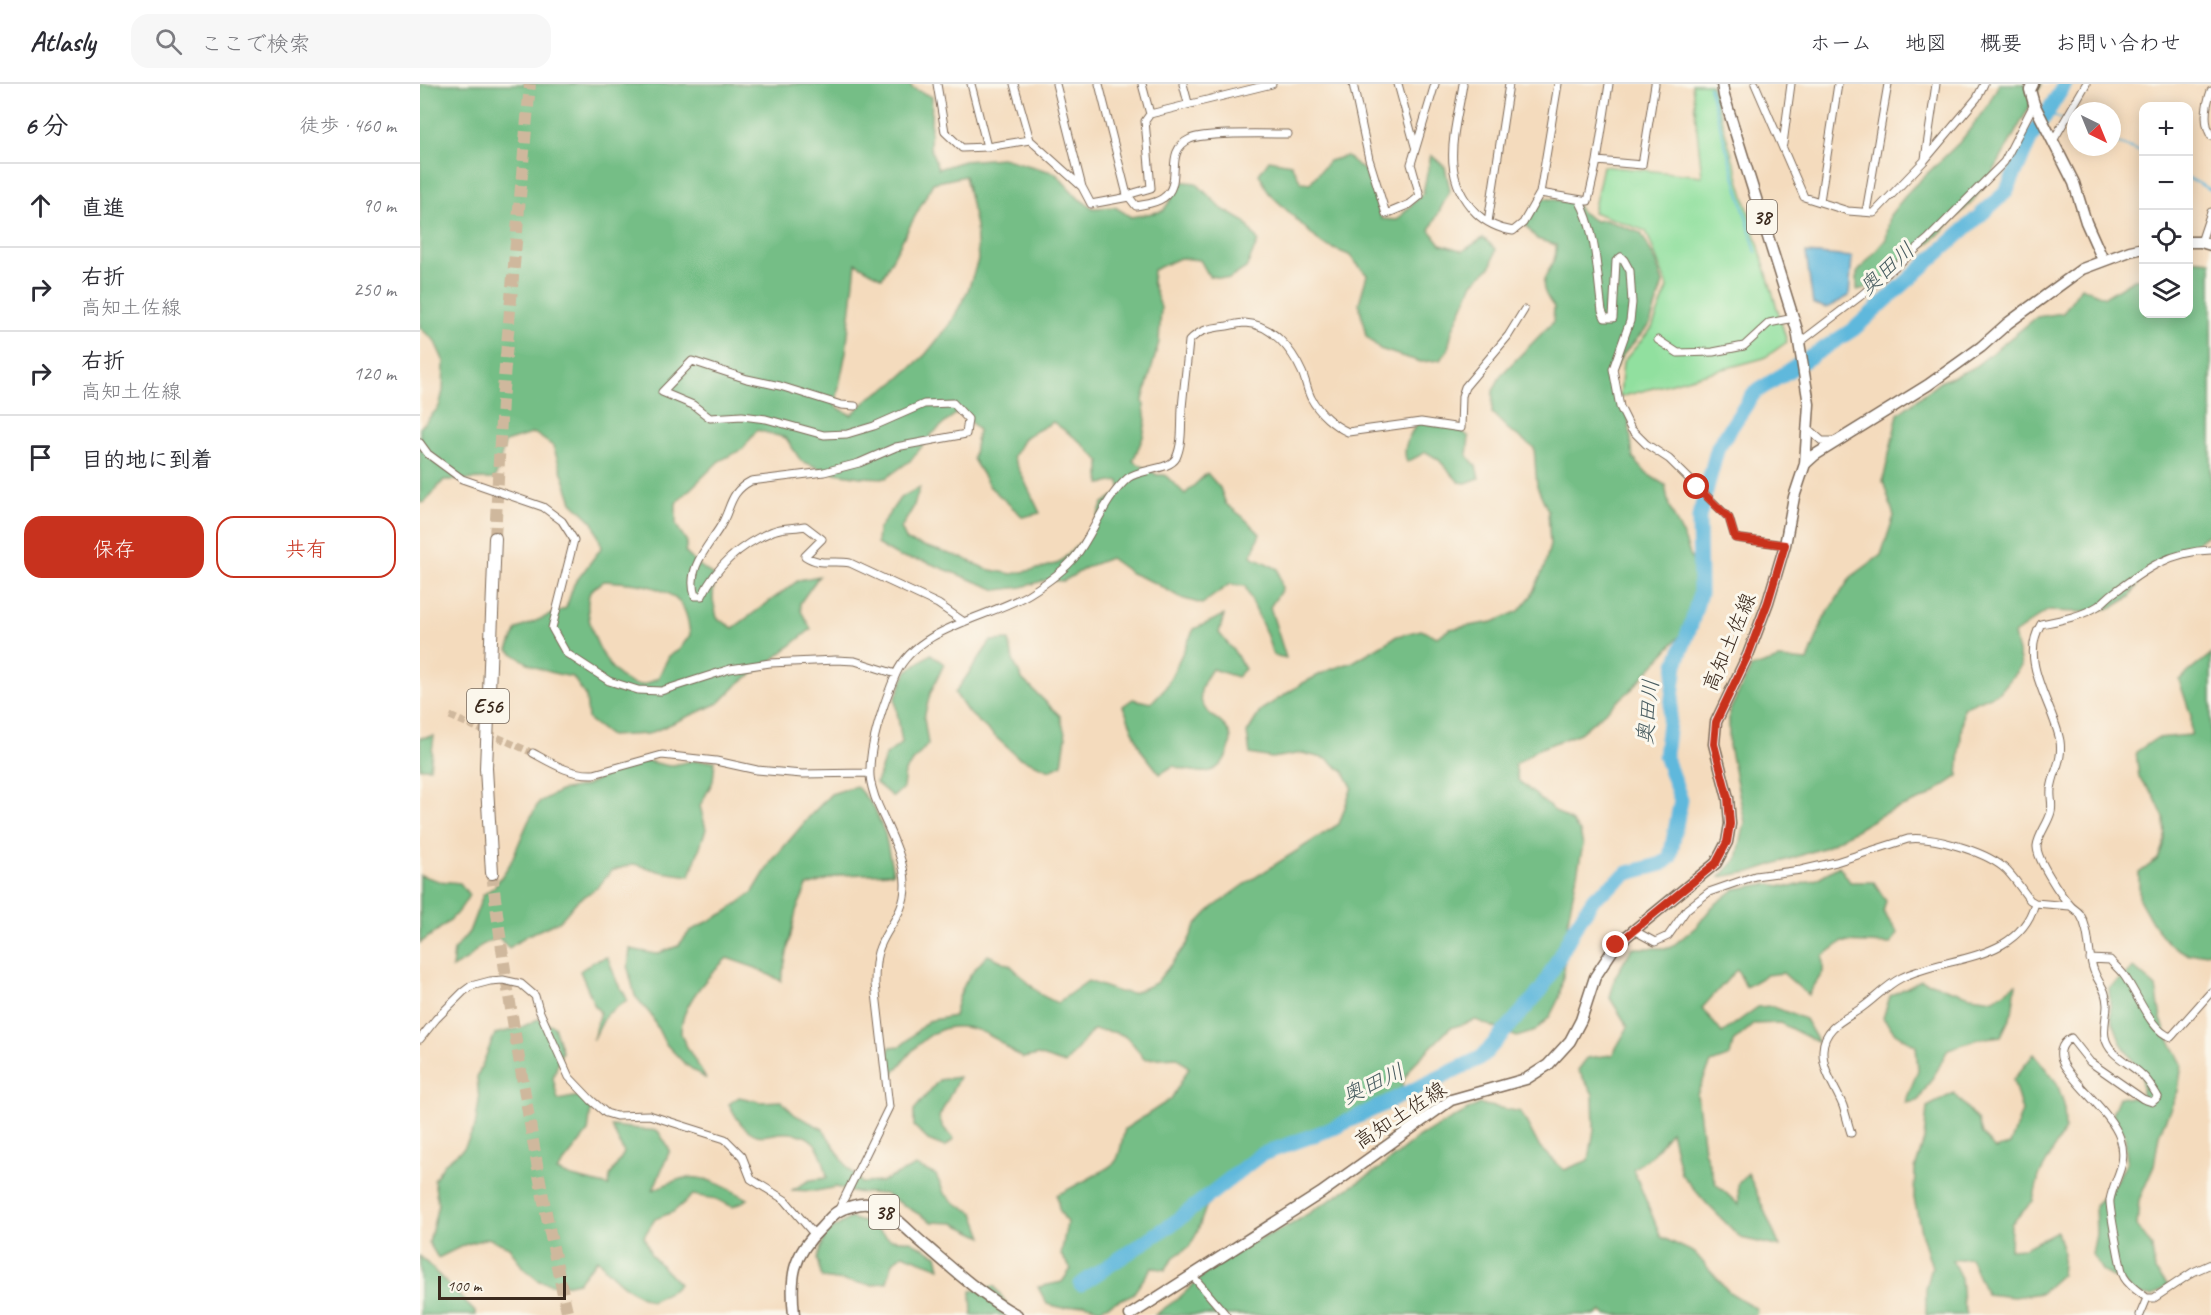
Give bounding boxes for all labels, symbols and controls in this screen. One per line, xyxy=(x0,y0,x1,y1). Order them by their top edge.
search box xyxy=(131,14,551,68)
text: Atlasly xyxy=(30,24,95,59)
icon: search xyxy=(152,25,185,58)
text: ここで検索 xyxy=(200,30,310,58)
text: ホーム xyxy=(1810,30,1872,56)
text: 地図 xyxy=(1905,30,1947,56)
text: 概要 xyxy=(1980,30,2022,56)
text: お問い合わせ xyxy=(2055,30,2181,56)
north arrow xyxy=(2067,102,2121,156)
map controls xyxy=(2139,102,2193,318)
button: + xyxy=(2139,102,2193,156)
text: 6 分 xyxy=(24,109,69,142)
text: 徒歩 · 460 m xyxy=(300,113,396,138)
button: − xyxy=(2139,156,2193,210)
icon: ahead xyxy=(24,189,57,222)
text: 90 m xyxy=(362,193,396,218)
text: 直進 xyxy=(81,194,125,222)
road number: 38 xyxy=(1747,200,1777,234)
button: locate xyxy=(2139,210,2193,264)
water label: 奥田川 xyxy=(1853,237,1921,301)
text: 右折 xyxy=(81,263,125,291)
button: layers xyxy=(2139,264,2193,318)
icon: right xyxy=(24,273,57,306)
text: 250 m xyxy=(353,277,396,302)
text: 高知土佐線 xyxy=(81,295,181,320)
text: 右折 xyxy=(81,347,125,375)
icon: right xyxy=(24,357,57,390)
text: 120 m xyxy=(353,361,396,386)
text: 高知土佐線 xyxy=(81,379,181,404)
icon: arrive xyxy=(24,441,57,474)
text: 目的地に到着 xyxy=(81,446,213,474)
route start xyxy=(1683,473,1709,499)
button: 保存 xyxy=(24,516,204,578)
button: 共有 xyxy=(216,516,396,578)
street label: 高知土佐線 xyxy=(1697,589,1761,695)
water label: 奥田川 xyxy=(1631,678,1665,746)
road number: E56 xyxy=(467,689,509,723)
route end xyxy=(1602,931,1628,957)
water label: 奥田川 xyxy=(1337,1057,1409,1111)
street label: 高知土佐線 xyxy=(1349,1076,1451,1154)
road number: 38 xyxy=(869,1195,899,1229)
scale bar xyxy=(438,1273,566,1300)
text: 100 m xyxy=(447,1276,481,1296)

